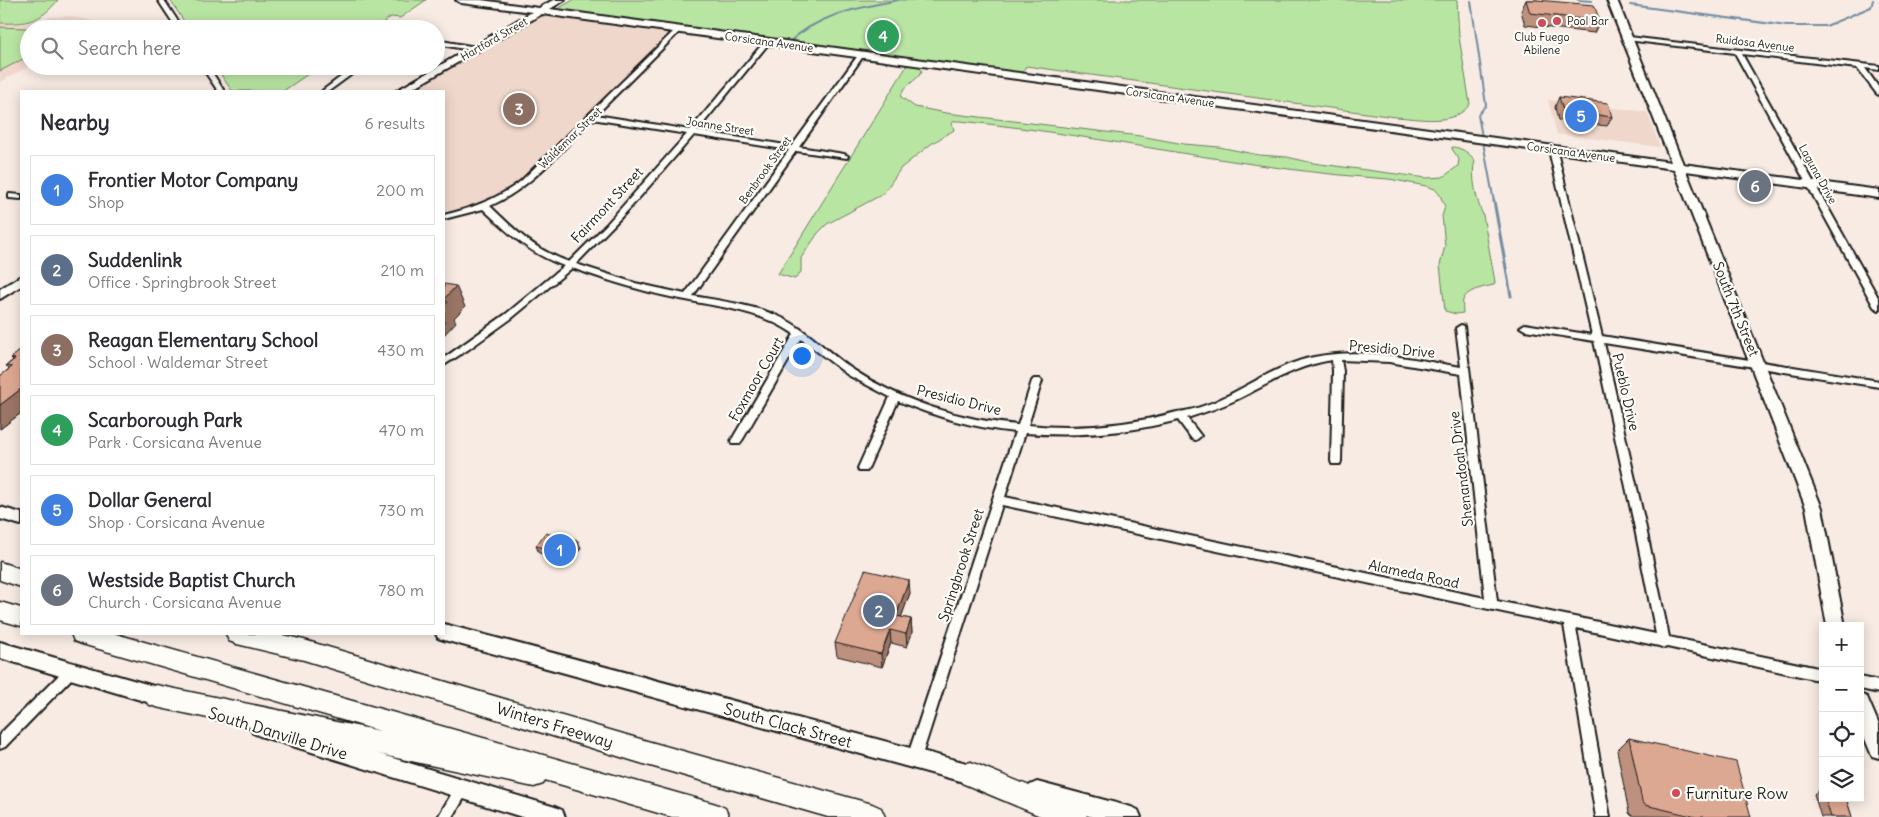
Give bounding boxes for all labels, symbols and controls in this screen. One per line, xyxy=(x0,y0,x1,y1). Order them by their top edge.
street label: Hartford Street xyxy=(458,14,530,64)
place label: Pool Bar xyxy=(1567,14,1609,28)
marker: Pool Bar xyxy=(1551,15,1563,27)
pin: 4 xyxy=(867,17,899,55)
marker: Club Fuego Abilene xyxy=(1536,17,1548,29)
search box xyxy=(20,20,445,75)
street label: Corsicana Avenue xyxy=(724,29,814,55)
place label: Club Fuego Abilene xyxy=(1514,30,1570,57)
street label: Ruidosa Avenue xyxy=(1715,31,1795,55)
icon: search xyxy=(38,34,66,62)
text: Search here xyxy=(78,36,181,60)
street label: Corsicana Avenue xyxy=(1125,84,1215,110)
pin: 3 xyxy=(503,90,535,128)
pin: 5 xyxy=(1565,97,1597,135)
street label: Waldemar Street xyxy=(535,104,605,172)
text: Nearby xyxy=(40,109,110,136)
text: 6 results xyxy=(364,113,425,133)
street label: Joanne Street xyxy=(685,114,755,138)
street label: Benbrook Street xyxy=(736,133,794,206)
street label: Corsicana Avenue xyxy=(1526,139,1616,165)
street label: Laguna Drive xyxy=(1796,142,1840,206)
street label: Fairmont Street xyxy=(567,163,647,247)
pin: 6 xyxy=(1739,167,1771,205)
text: Frontier Motor Company xyxy=(88,168,298,192)
text: 1 xyxy=(54,180,60,200)
text: 200 m xyxy=(376,180,424,200)
text: Shop xyxy=(88,192,124,212)
text: Suddenlink xyxy=(88,248,182,272)
street label: South 7th Street xyxy=(1709,259,1763,359)
text: 2 xyxy=(53,260,61,280)
text: 210 m xyxy=(381,260,424,280)
text: Office · Springbrook Street xyxy=(88,272,276,292)
text: Reagan Elementary School xyxy=(88,328,318,352)
street label: Foxmoor Court xyxy=(725,333,788,424)
street label: Presidio Drive xyxy=(1348,336,1436,362)
text: 3 xyxy=(52,340,62,360)
text: 430 m xyxy=(377,340,424,360)
your location xyxy=(789,343,815,369)
street label: Pueblo Drive xyxy=(1608,351,1644,433)
text: School · Waldemar Street xyxy=(88,352,268,372)
street label: Presidio Drive xyxy=(915,381,1003,419)
text: Scarborough Park xyxy=(88,408,242,432)
street label: Shenandoah Drive xyxy=(1445,410,1477,528)
text: 4 xyxy=(52,420,62,440)
text: 470 m xyxy=(379,420,424,440)
text: Park · Corsicana Avenue xyxy=(88,432,262,452)
text: Dollar General xyxy=(88,488,212,512)
text: 5 xyxy=(52,500,62,520)
text: 730 m xyxy=(379,500,424,520)
street label: Springbrook Street xyxy=(934,506,988,624)
text: Shop · Corsicana Avenue xyxy=(88,512,265,532)
pin: 1 xyxy=(544,531,576,569)
street label: Alameda Road xyxy=(1367,556,1461,592)
text: Westside Baptist Church xyxy=(88,568,296,592)
text: 6 xyxy=(52,580,62,600)
text: 780 m xyxy=(379,580,424,600)
text: Church · Corsicana Avenue xyxy=(88,592,282,612)
pin: 2 xyxy=(863,592,895,630)
map controls xyxy=(1819,622,1864,802)
button: + xyxy=(1819,622,1864,667)
button: − xyxy=(1819,667,1864,712)
street label: Winters Freeway xyxy=(494,698,616,752)
street label: South Clack Street xyxy=(722,698,855,752)
street label: South Danville Drive xyxy=(206,702,350,764)
button: locate xyxy=(1819,712,1864,757)
button: layers xyxy=(1819,757,1864,802)
place label: Furniture Row xyxy=(1686,783,1788,803)
marker: Furniture Row xyxy=(1670,787,1682,799)

